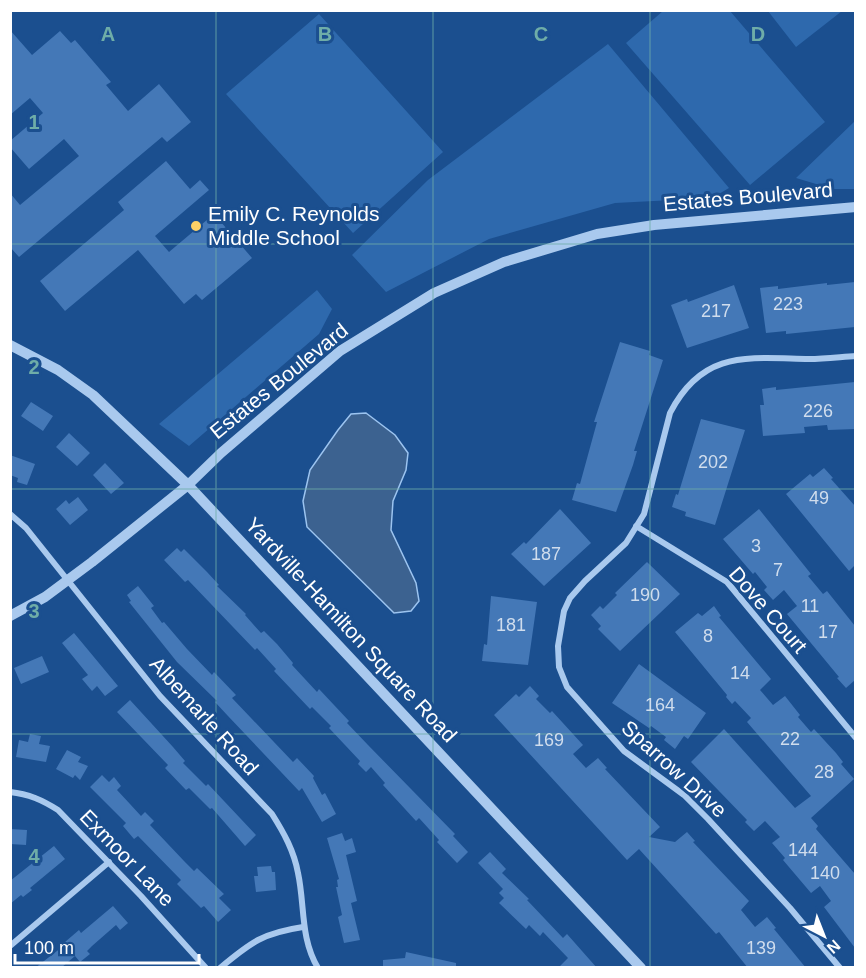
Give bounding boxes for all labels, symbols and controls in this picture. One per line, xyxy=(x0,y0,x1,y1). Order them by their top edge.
text: A xyxy=(101,23,115,45)
text: B xyxy=(318,23,332,45)
text: C xyxy=(534,23,548,45)
text: D xyxy=(751,23,765,45)
text: 1 xyxy=(28,111,40,133)
street label: Estates Boulevard xyxy=(662,178,834,215)
place label: Emily C. Reynolds Middle School xyxy=(208,202,380,249)
marker: Emily C. Reynolds Middle School xyxy=(189,219,203,233)
house number: 223 xyxy=(773,294,803,314)
house number: 217 xyxy=(701,301,731,321)
street label: Estates Boulevard xyxy=(205,318,352,443)
text: 2 xyxy=(28,356,40,378)
house number: 226 xyxy=(803,401,833,421)
house number: 202 xyxy=(698,452,728,472)
house number: 49 xyxy=(809,488,829,508)
street label: Yardville-Hamilton Square Road xyxy=(241,513,462,747)
house number: 3 xyxy=(751,536,761,556)
house number: 187 xyxy=(531,544,561,564)
house number: 7 xyxy=(773,560,783,580)
street label: Dove Court xyxy=(725,562,812,657)
house number: 190 xyxy=(630,585,660,605)
house number: 11 xyxy=(801,596,819,616)
text: 3 xyxy=(28,600,40,622)
house number: 181 xyxy=(496,615,526,635)
house number: 17 xyxy=(818,622,838,642)
house number: 8 xyxy=(703,626,713,646)
street label: Albemarle Road xyxy=(145,652,263,779)
house number: 14 xyxy=(730,663,750,683)
house number: 164 xyxy=(645,695,675,715)
street label: Sparrow Drive xyxy=(617,716,731,822)
house number: 22 xyxy=(780,729,800,749)
house number: 169 xyxy=(534,730,564,750)
house number: 28 xyxy=(814,762,834,782)
street label: Exmoor Lane xyxy=(76,805,179,911)
house number: 144 xyxy=(788,840,818,860)
text: 4 xyxy=(28,845,40,867)
house number: 140 xyxy=(810,863,840,883)
north arrow xyxy=(794,906,854,966)
scale bar xyxy=(15,927,200,965)
text: N xyxy=(824,937,844,957)
text: 100 m xyxy=(24,938,74,958)
house number: 139 xyxy=(746,938,776,958)

